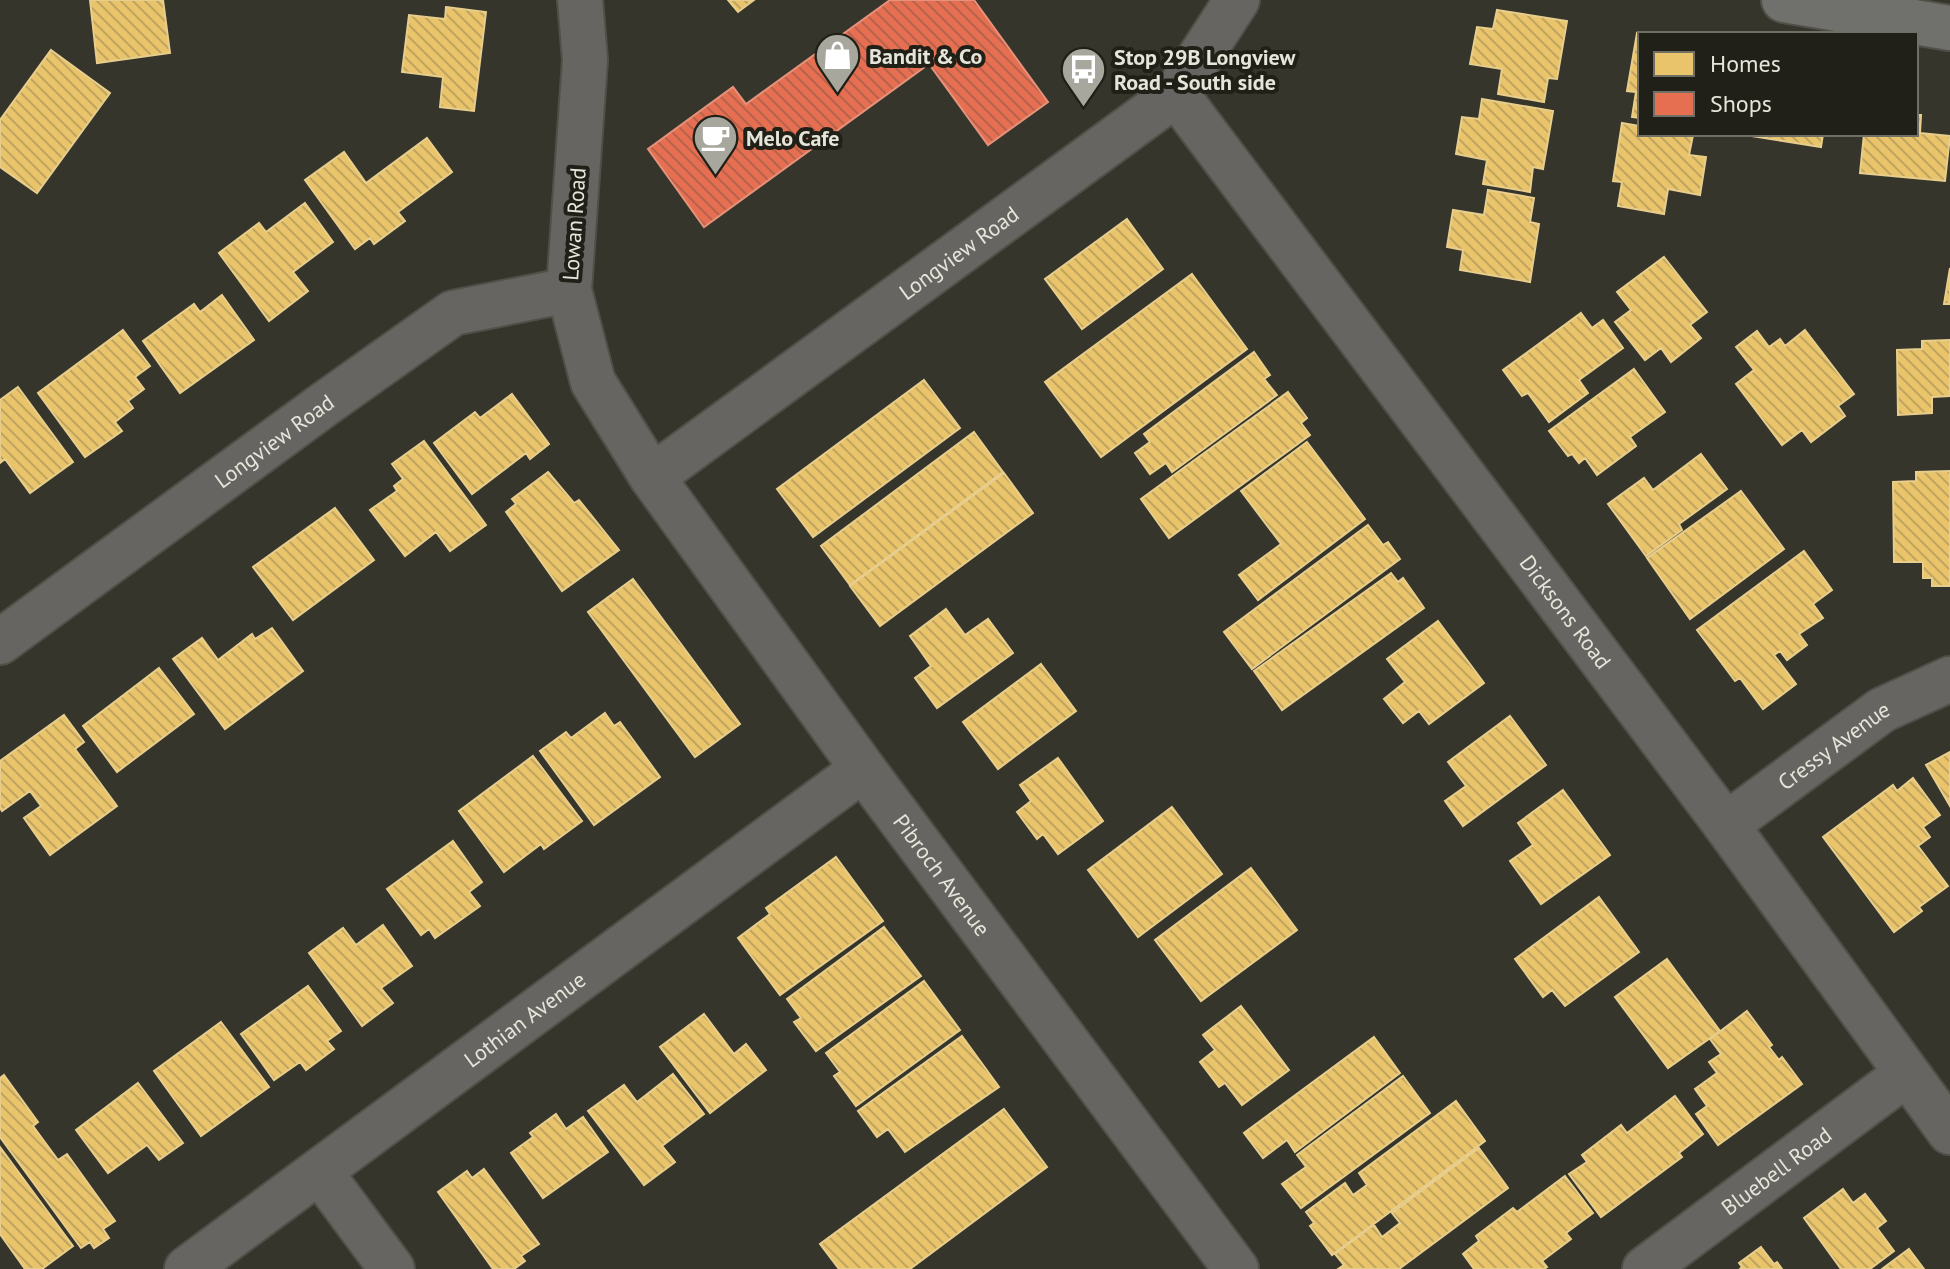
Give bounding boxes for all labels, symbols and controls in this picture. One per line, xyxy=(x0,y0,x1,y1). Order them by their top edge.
shop icon: Bandit & Co xyxy=(814,32,862,95)
legend xyxy=(1638,32,1918,136)
place label: Bandit & Co xyxy=(869,42,983,70)
place label: Stop 29B Longview Road - South side xyxy=(1114,43,1297,96)
bus stop icon: Stop 29B Longview Road - South side xyxy=(1059,46,1107,109)
text: Homes xyxy=(1710,48,1781,79)
text: Shops xyxy=(1710,88,1772,119)
cafe icon: Melo Cafe xyxy=(691,114,739,177)
place label: Melo Cafe xyxy=(746,124,839,152)
street label: Lowan Road xyxy=(556,167,592,281)
street label: Longview Road xyxy=(893,200,1024,306)
street label: Longview Road xyxy=(209,388,339,494)
street label: Dicksons Road xyxy=(1514,549,1618,674)
street label: Cressy Avenue xyxy=(1772,695,1894,796)
street label: Pibroch Avenue xyxy=(887,808,997,941)
street label: Lothian Avenue xyxy=(458,965,591,1073)
street label: Bluebell Road xyxy=(1716,1120,1837,1221)

